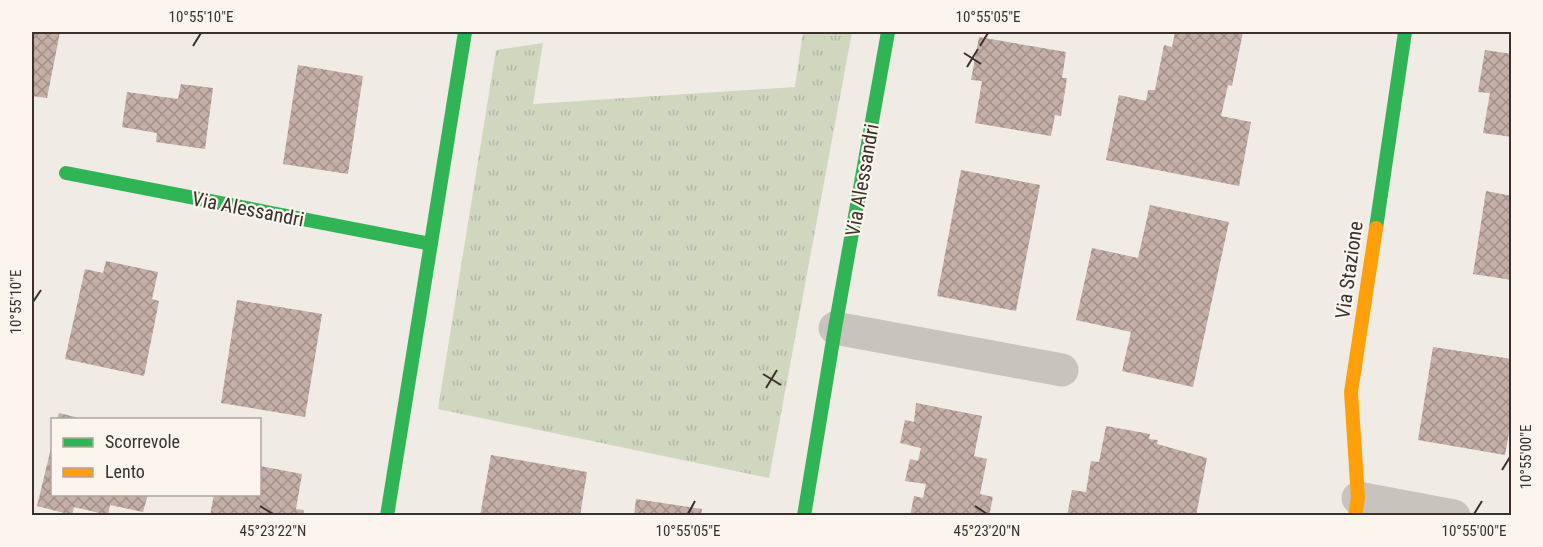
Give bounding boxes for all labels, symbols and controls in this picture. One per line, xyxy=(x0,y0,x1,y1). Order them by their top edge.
text: 10°55'10"E xyxy=(169,8,233,26)
text: 10°55'05"E xyxy=(956,8,1020,26)
street label: Via Alessandri xyxy=(840,122,884,238)
street label: Via Alessandri xyxy=(190,186,306,232)
street label: Via Stazione xyxy=(1330,220,1368,320)
text: 10°55'10"E xyxy=(7,270,25,334)
legend xyxy=(51,418,261,496)
text: 10°55'00"E xyxy=(1517,425,1535,489)
text: Scorrevole xyxy=(105,431,180,452)
text: Lento xyxy=(105,461,145,482)
text: 45°23'22"N xyxy=(240,522,306,540)
text: 10°55'05"E xyxy=(656,522,720,540)
text: 45°23'20"N xyxy=(954,522,1020,540)
text: 10°55'00"E xyxy=(1442,522,1506,540)

